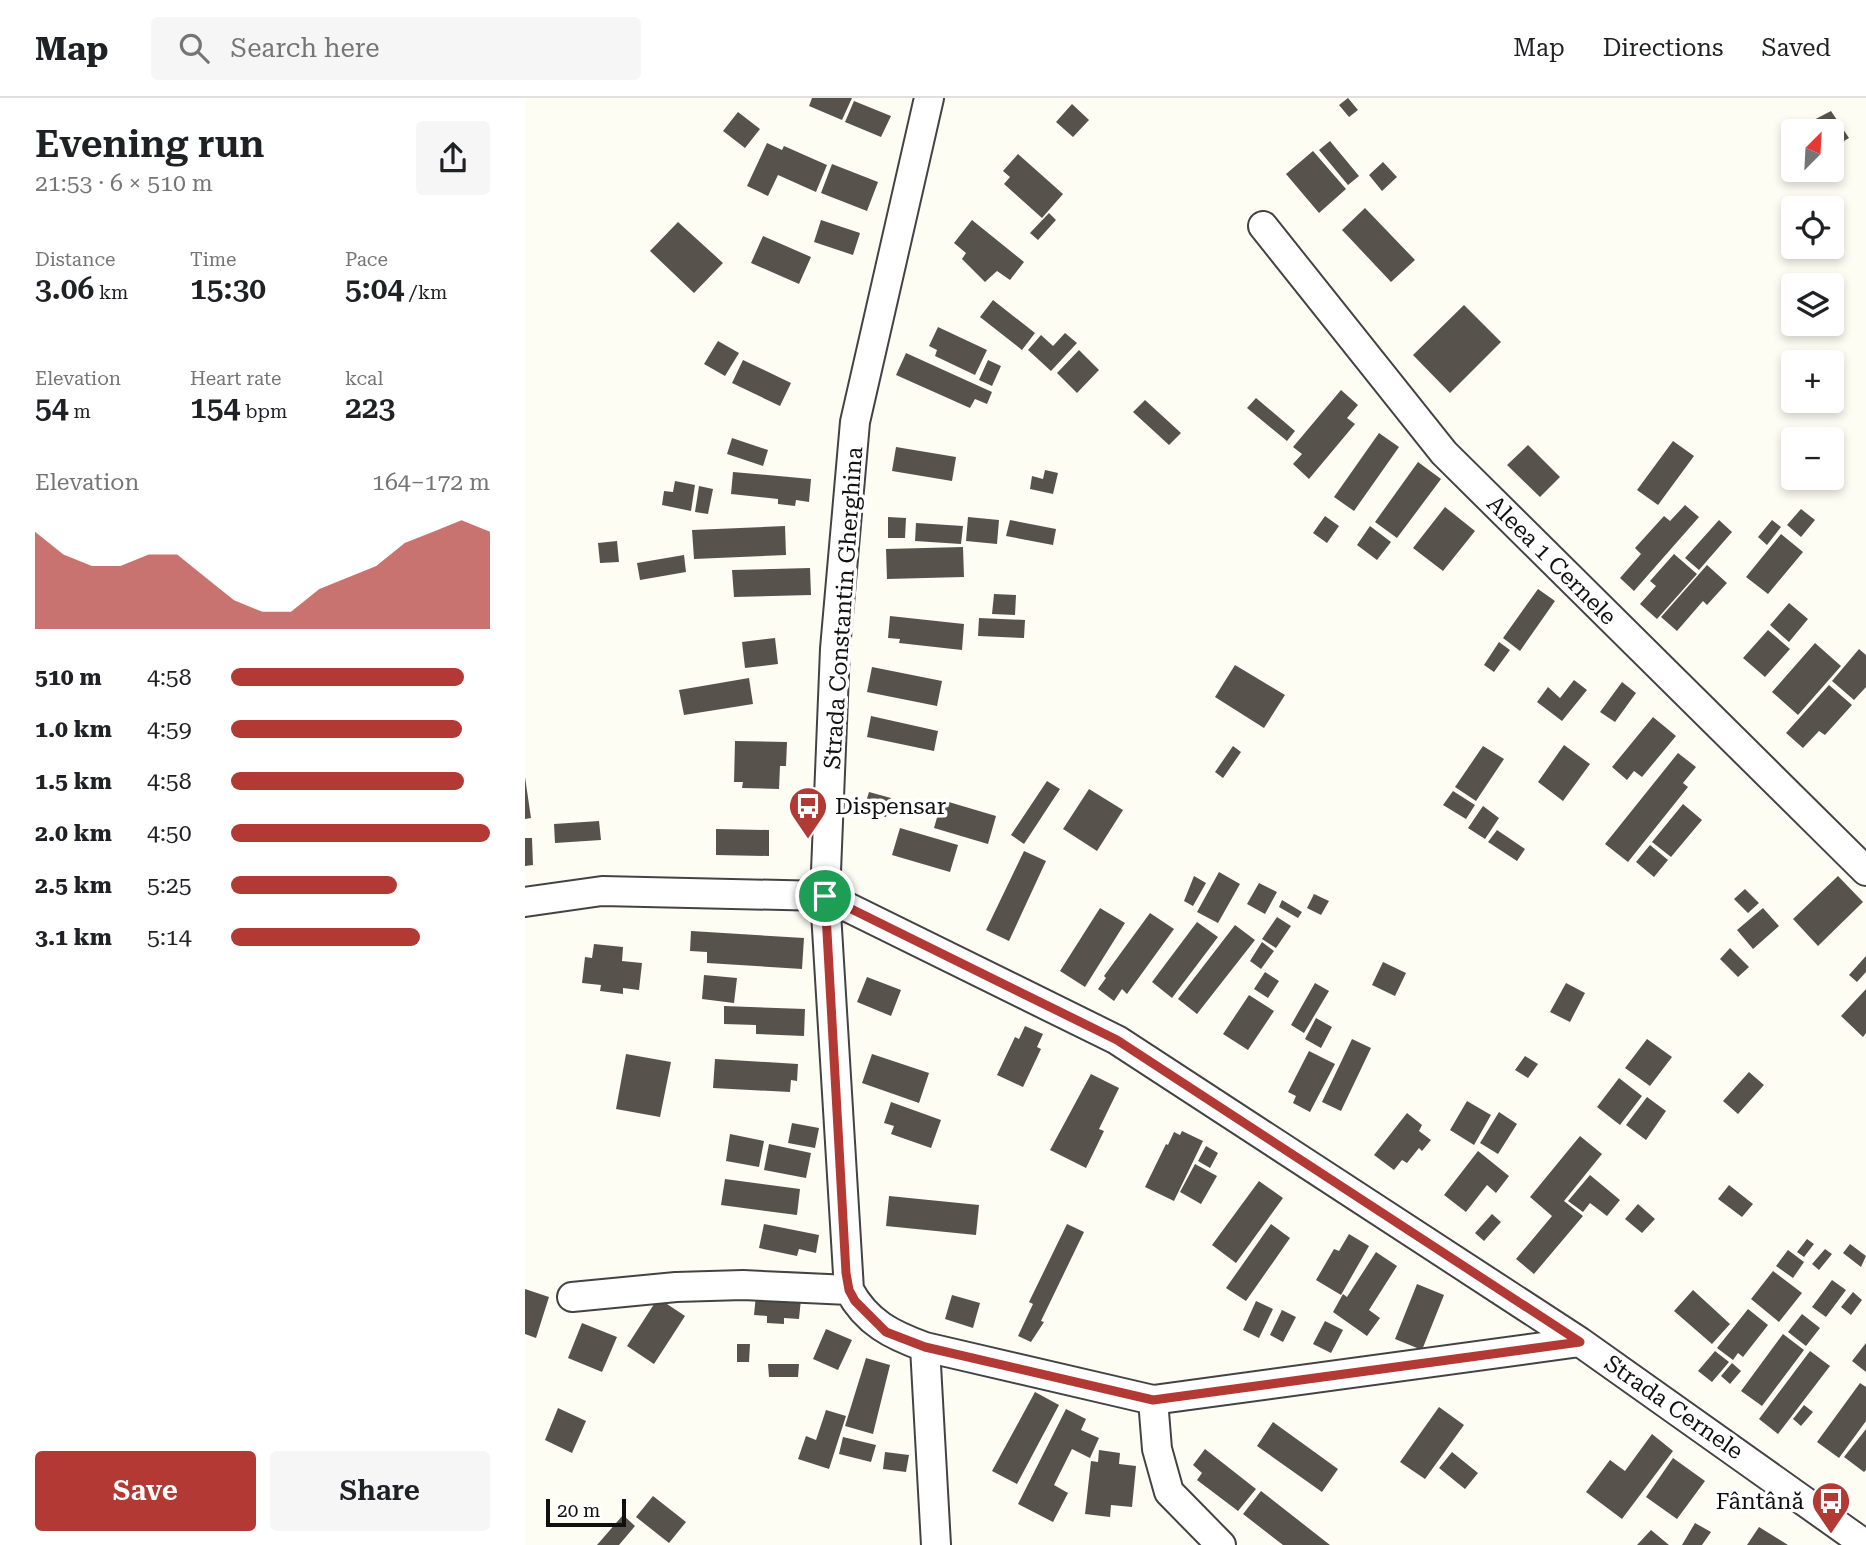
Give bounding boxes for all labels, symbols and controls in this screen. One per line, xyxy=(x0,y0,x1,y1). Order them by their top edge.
search box xyxy=(151,17,641,80)
text: Map xyxy=(35,29,109,68)
icon: search xyxy=(175,29,213,67)
text: Search here xyxy=(231,33,380,63)
text: Map xyxy=(1513,34,1565,62)
text: Directions xyxy=(1603,34,1723,62)
text: Saved xyxy=(1761,34,1831,62)
north arrow xyxy=(1781,119,1845,182)
map controls xyxy=(1781,119,1844,490)
button: share xyxy=(416,121,490,195)
text: Evening run xyxy=(35,122,264,166)
text: 21:53 · 6 × 510 m xyxy=(35,170,213,197)
button: locate xyxy=(1781,196,1844,259)
text: Distance xyxy=(35,248,115,271)
text: Time xyxy=(190,248,237,271)
text: Pace xyxy=(345,248,388,271)
text: 3.06 xyxy=(35,271,94,306)
text: 15:30 xyxy=(190,271,266,306)
text: 5:04 xyxy=(345,271,404,306)
button: layers xyxy=(1781,273,1844,336)
text: km xyxy=(94,281,128,304)
text: /km xyxy=(404,281,447,304)
button: + xyxy=(1781,350,1844,413)
text: Elevation xyxy=(35,367,121,390)
text: Heart rate xyxy=(190,367,281,390)
text: kcal xyxy=(345,367,383,390)
text: 54 xyxy=(35,390,69,425)
text: 154 xyxy=(190,390,240,425)
text: 223 xyxy=(345,390,395,425)
text: m xyxy=(69,400,91,423)
text: bpm xyxy=(240,400,287,423)
button: − xyxy=(1781,427,1844,490)
street label: Strada Constantin Gherghina xyxy=(819,445,868,770)
text: Elevation xyxy=(35,469,139,496)
text: 164–172 m xyxy=(372,469,490,496)
street label: Aleea 1 Cernele xyxy=(1481,490,1622,631)
text: 510 m xyxy=(35,664,102,691)
text: 4:58 xyxy=(147,664,192,691)
text: 1.0 km xyxy=(35,716,112,743)
text: 4:59 xyxy=(147,716,192,743)
text: 1.5 km xyxy=(35,768,112,795)
text: 4:58 xyxy=(147,768,192,795)
bus stop icon: Dispensar xyxy=(787,785,829,840)
place label: Dispensar xyxy=(835,793,946,820)
text: 2.0 km xyxy=(35,820,112,847)
text: 4:50 xyxy=(147,820,192,847)
pin xyxy=(795,866,855,926)
text: 2.5 km xyxy=(35,872,112,899)
text: 5:25 xyxy=(147,872,192,899)
icon: arrive xyxy=(806,877,844,915)
text: 3.1 km xyxy=(35,924,112,951)
text: 5:14 xyxy=(147,924,192,951)
street label: Strada Cernele xyxy=(1599,1350,1748,1465)
button: Save xyxy=(35,1451,256,1531)
button: Share xyxy=(270,1451,490,1531)
bus stop icon: Fântână xyxy=(1810,1480,1852,1535)
place label: Fântână xyxy=(1716,1488,1805,1515)
scale bar xyxy=(546,1496,627,1528)
text: 20 m xyxy=(557,1499,600,1522)

